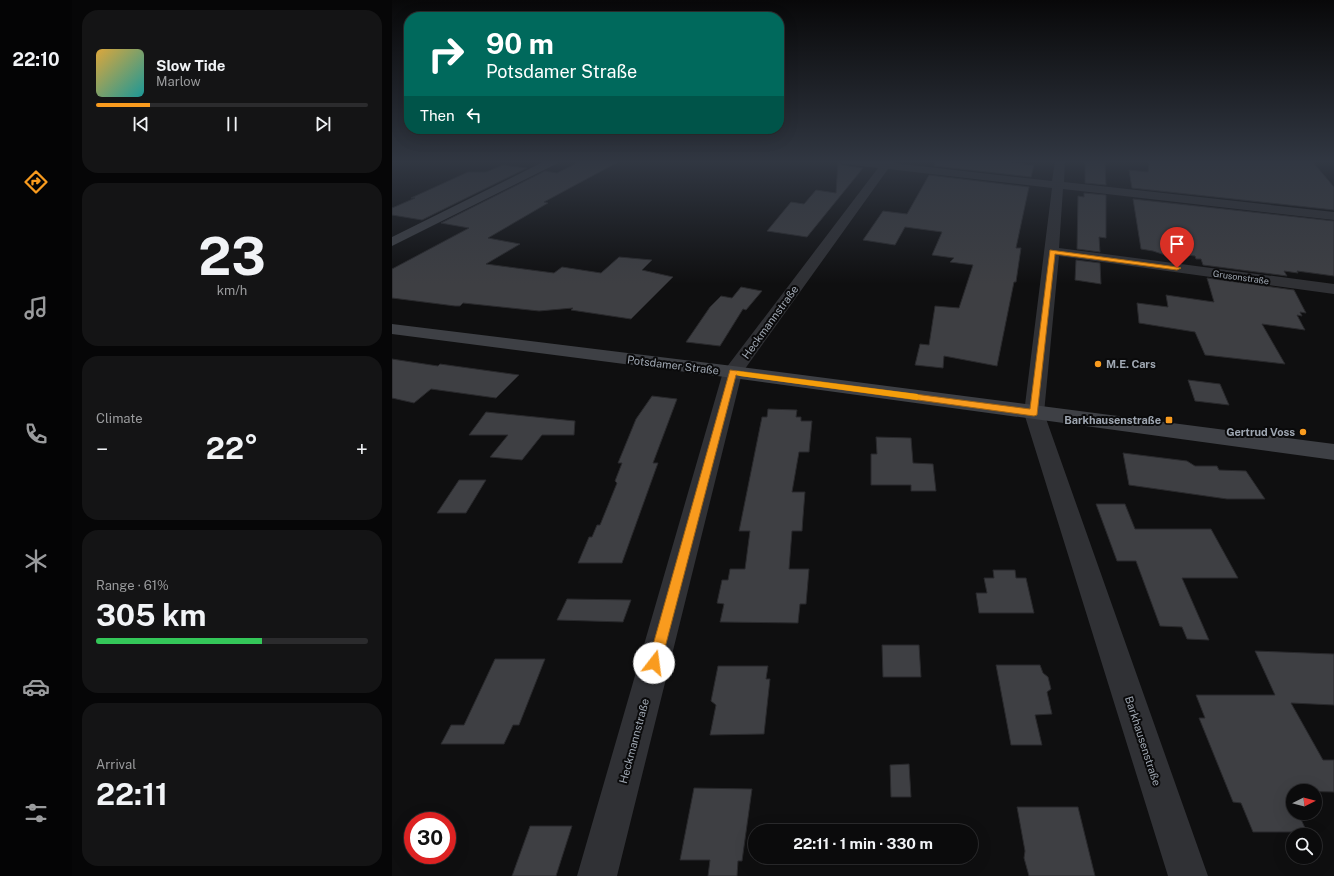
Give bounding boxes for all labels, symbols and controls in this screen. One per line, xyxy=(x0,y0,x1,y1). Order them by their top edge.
text: 90 m xyxy=(486,27,554,60)
icon: right xyxy=(420,28,472,80)
text: 22:10 xyxy=(12,49,60,70)
text: Slow Tide xyxy=(156,57,225,74)
text: Potsdamer Straße xyxy=(486,61,637,82)
text: Marlow xyxy=(156,74,201,89)
icon: left xyxy=(463,104,485,126)
text: Then xyxy=(420,107,455,124)
icon: previous xyxy=(130,113,152,135)
icon: pause xyxy=(221,113,243,135)
icon: next xyxy=(312,113,334,135)
icon: directions xyxy=(22,168,50,196)
text: 23 xyxy=(198,226,266,287)
pin xyxy=(1160,227,1194,268)
icon: arrive xyxy=(1166,233,1188,255)
street label: Grusonstraße xyxy=(1212,268,1270,286)
text: km/h xyxy=(217,283,247,298)
street label: Heckmannstraße xyxy=(739,283,801,361)
icon: music xyxy=(22,294,50,322)
street label: Potsdamer Straße xyxy=(626,353,720,377)
place label: M.E. Cars xyxy=(1106,358,1156,370)
marker: M.E. Cars xyxy=(1093,359,1103,369)
text: Climate xyxy=(96,411,143,426)
place label: Barkhausenstraße xyxy=(1064,414,1161,426)
marker: Barkhausenstraße xyxy=(1164,415,1174,425)
icon: phone xyxy=(22,420,50,448)
place label: Gertrud Voss xyxy=(1226,426,1295,438)
marker: Gertrud Voss xyxy=(1298,427,1308,437)
text: 22° xyxy=(206,430,258,466)
text: − xyxy=(96,436,108,462)
text: + xyxy=(356,436,368,462)
icon: climate xyxy=(22,547,50,575)
text: Range · 61% xyxy=(96,578,169,593)
text: 305 km xyxy=(96,597,206,633)
position arrow xyxy=(633,642,675,684)
icon: car xyxy=(22,673,50,701)
street label: Barkhausenstraße xyxy=(1123,695,1163,787)
street label: Heckmannstraße xyxy=(617,697,651,785)
text: Arrival xyxy=(96,757,136,772)
text: 22:11 xyxy=(96,776,168,812)
north arrow xyxy=(1286,784,1322,820)
map controls xyxy=(1286,784,1322,864)
icon: filters xyxy=(22,799,50,827)
speed limit sign: 30 xyxy=(404,812,456,864)
button: search xyxy=(1286,828,1322,864)
text: 22:11 · 1 min · 330 m xyxy=(793,835,933,852)

